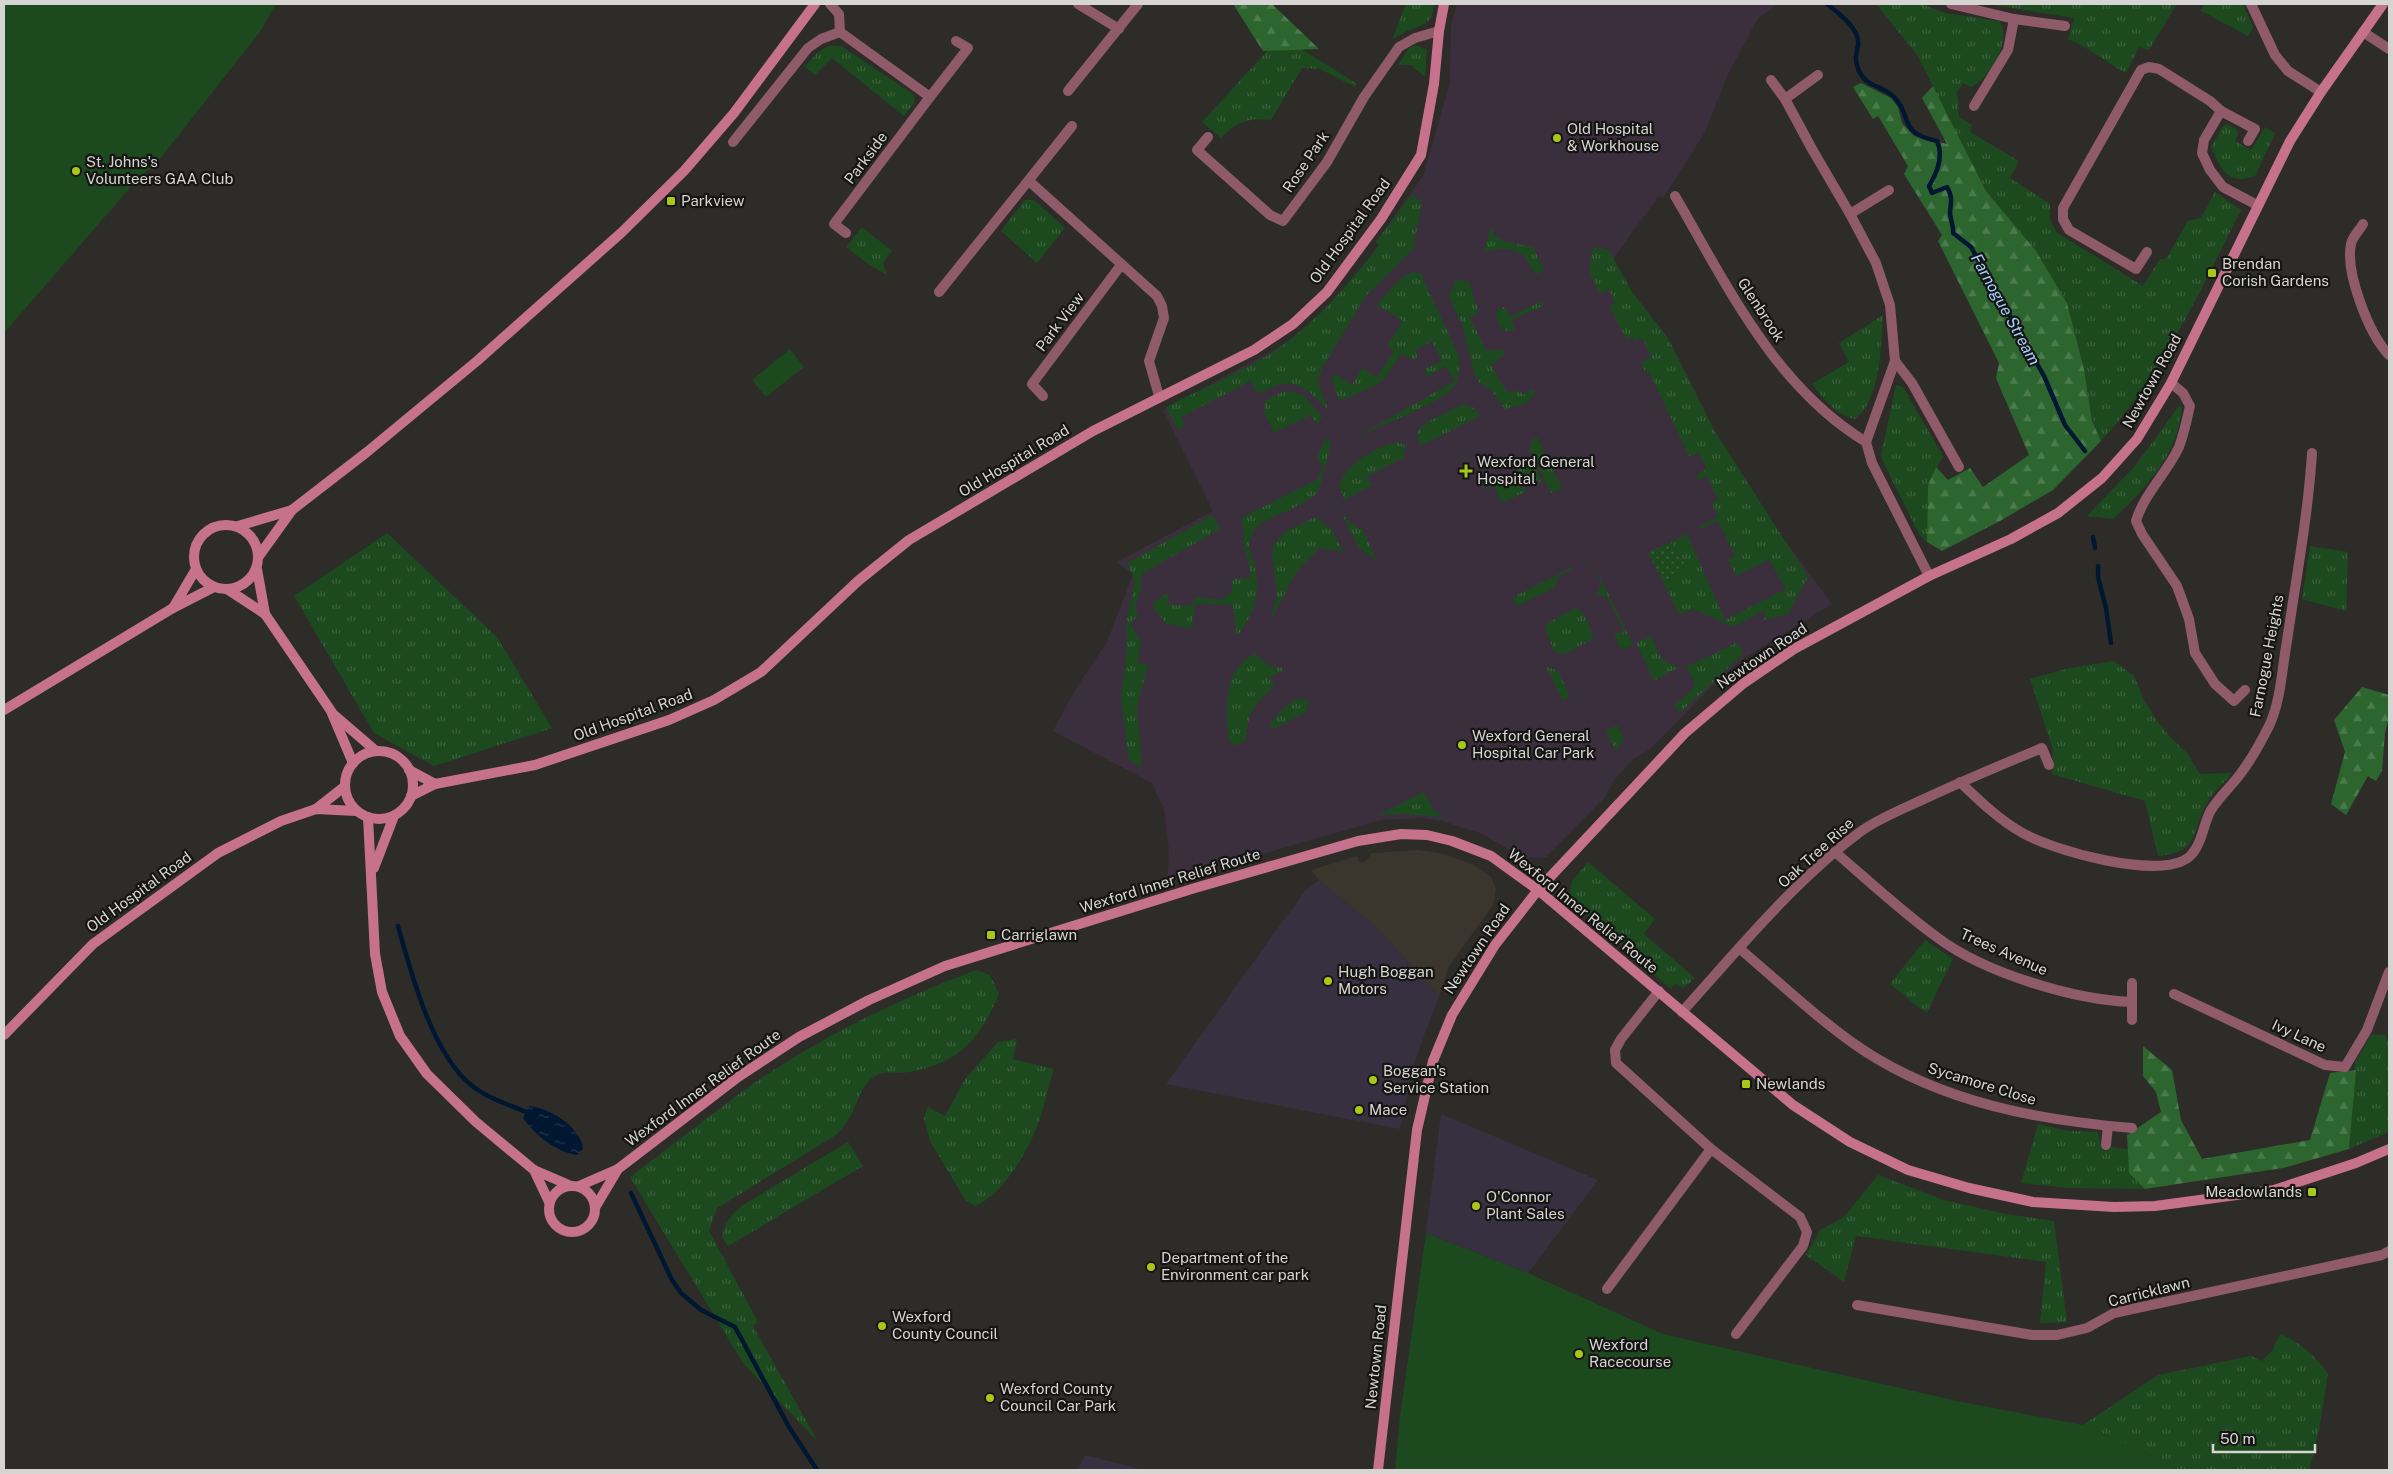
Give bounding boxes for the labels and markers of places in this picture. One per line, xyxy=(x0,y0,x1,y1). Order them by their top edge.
place label: Old Hospital & Workhouse xyxy=(1567,120,1659,154)
marker: Old Hospital & Workhouse xyxy=(1551,132,1563,144)
place label: St. Johns's Volunteers GAA Club xyxy=(86,153,234,187)
marker: St. Johns's Volunteers GAA Club xyxy=(70,165,82,177)
place label: Parkview xyxy=(681,192,745,209)
marker: Parkview xyxy=(665,195,677,207)
place label: Brendan Corish Gardens xyxy=(2222,255,2329,289)
marker: Brendan Corish Gardens xyxy=(2206,267,2218,279)
place label: Wexford General Hospital xyxy=(1477,453,1595,487)
marker: Wexford General Hospital xyxy=(1459,464,1473,478)
place label: Wexford General Hospital Car Park xyxy=(1472,727,1594,761)
marker: Wexford General Hospital Car Park xyxy=(1456,739,1468,751)
place label: Carriglawn xyxy=(1001,926,1077,943)
marker: Carriglawn xyxy=(985,929,997,941)
place label: Hugh Boggan Motors xyxy=(1338,963,1434,997)
marker: Hugh Boggan Motors xyxy=(1322,975,1334,987)
place label: Boggan's Service Station xyxy=(1383,1062,1489,1096)
marker: Boggan's Service Station xyxy=(1367,1074,1379,1086)
place label: Newlands xyxy=(1756,1075,1825,1092)
marker: Newlands xyxy=(1740,1078,1752,1090)
place label: Mace xyxy=(1369,1101,1407,1118)
marker: Mace xyxy=(1353,1104,1365,1116)
place label: Meadowlands xyxy=(2205,1183,2302,1200)
marker: Meadowlands xyxy=(2306,1186,2318,1198)
place label: O'Connor Plant Sales xyxy=(1486,1188,1565,1222)
marker: O'Connor Plant Sales xyxy=(1470,1200,1482,1212)
place label: Department of the Environment car park xyxy=(1161,1249,1309,1283)
marker: Department of the Environment car park xyxy=(1145,1261,1157,1273)
place label: Wexford County Council xyxy=(892,1308,998,1342)
marker: Wexford County Council xyxy=(876,1320,888,1332)
place label: Wexford Racecourse xyxy=(1589,1336,1671,1370)
marker: Wexford Racecourse xyxy=(1573,1348,1585,1360)
place label: Wexford County Council Car Park xyxy=(1000,1380,1116,1414)
marker: Wexford County Council Car Park xyxy=(984,1392,996,1404)

